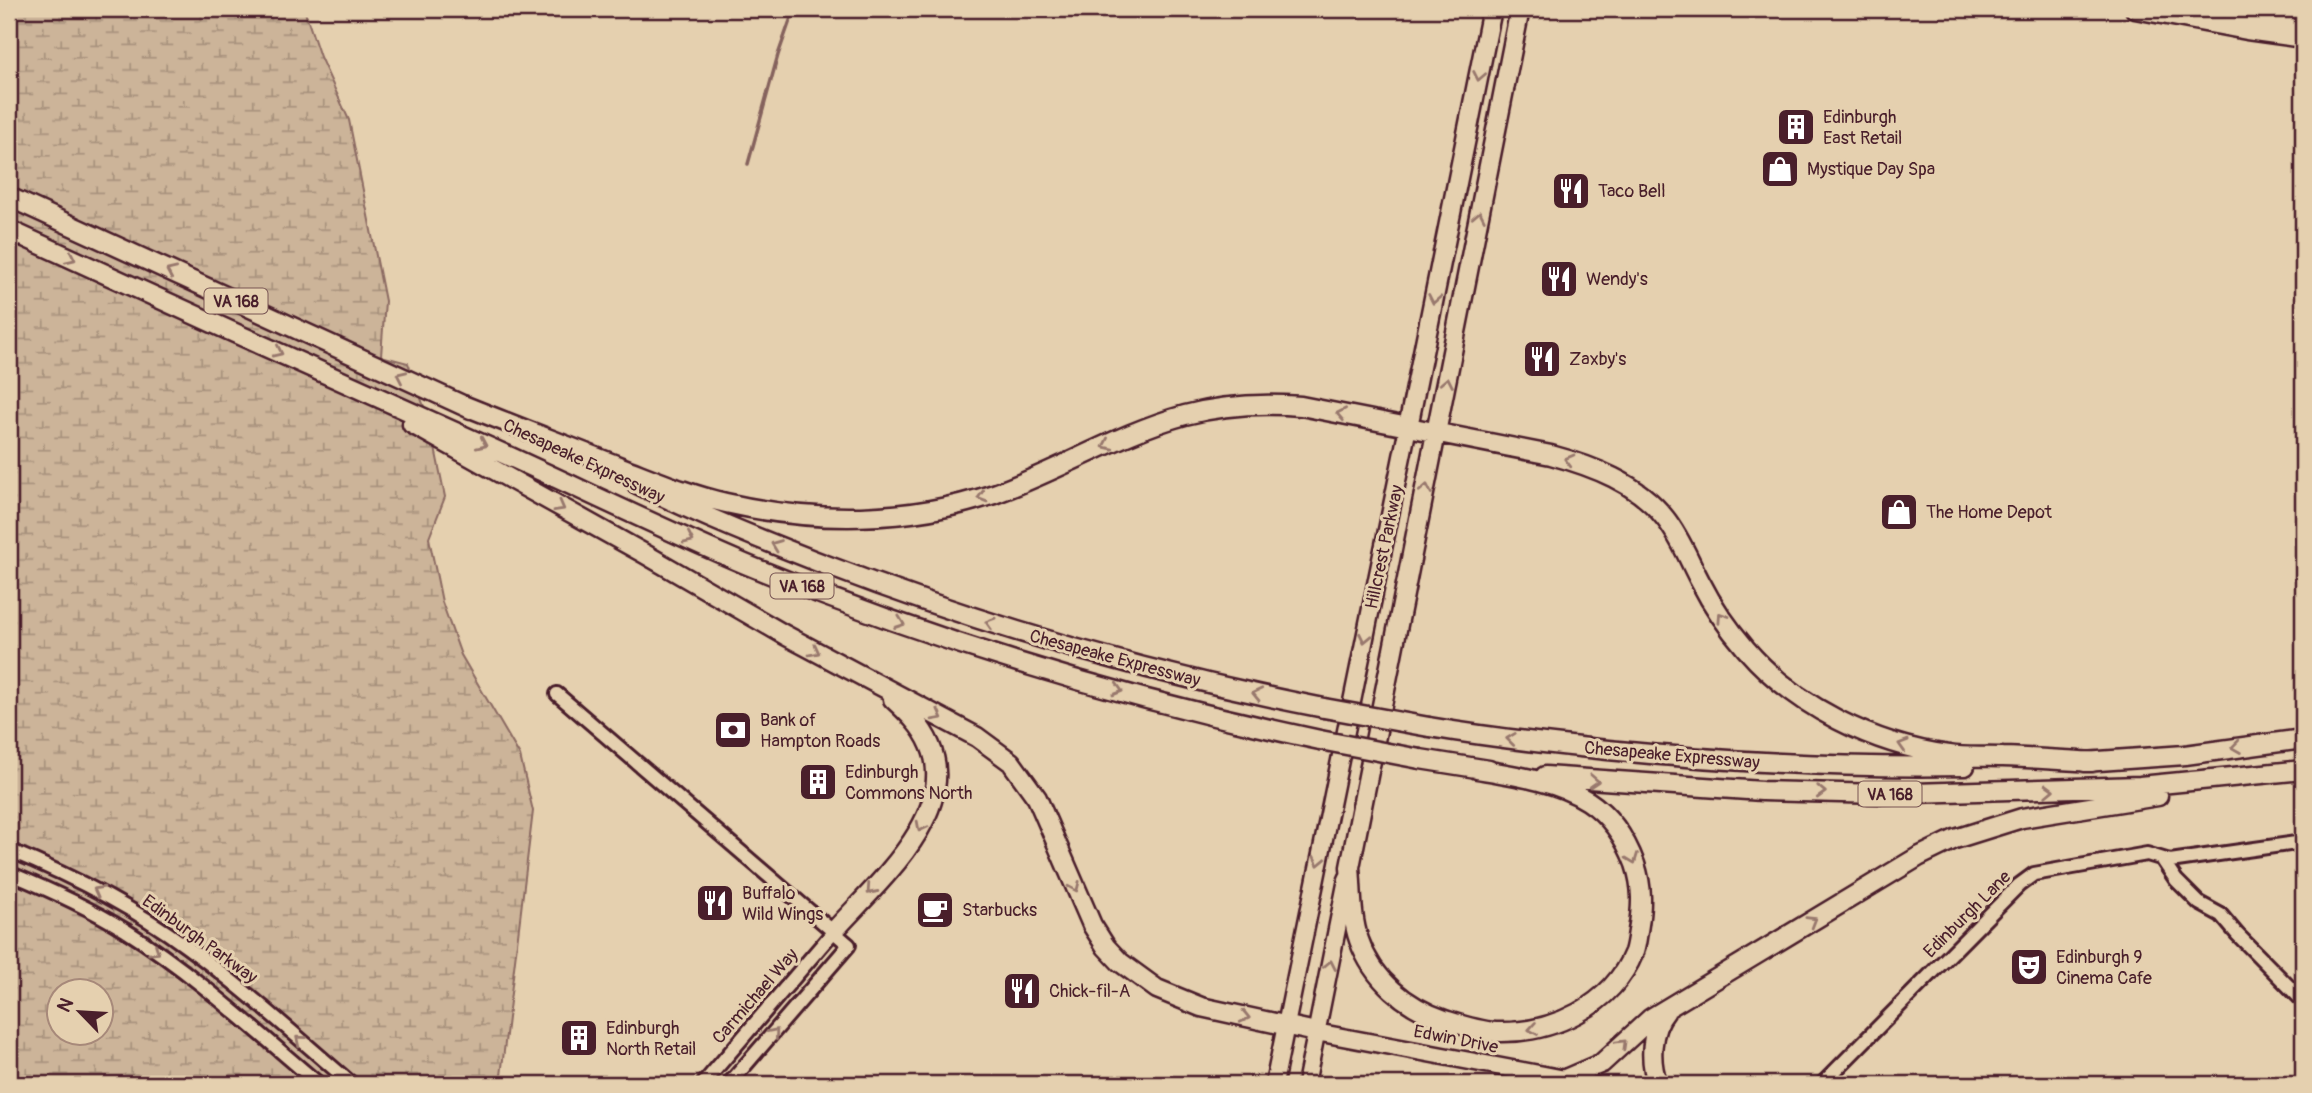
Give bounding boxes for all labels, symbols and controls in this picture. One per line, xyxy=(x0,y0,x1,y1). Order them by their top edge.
one-way arrow xyxy=(1472,70,1487,82)
building icon: Edinburgh East Retail xyxy=(1775,106,1817,148)
place label: Edinburgh East Retail xyxy=(1823,106,1902,150)
shop icon: Mystique Day Spa xyxy=(1759,148,1801,190)
place label: Mystique Day Spa xyxy=(1807,158,1935,181)
restaurant icon: Taco Bell xyxy=(1550,170,1592,212)
place label: Taco Bell xyxy=(1598,180,1666,203)
one-way arrow xyxy=(1471,210,1486,222)
one-way arrow xyxy=(64,250,76,264)
restaurant icon: Wendy's xyxy=(1538,258,1580,300)
one-way arrow xyxy=(166,266,178,280)
place label: Wendy's xyxy=(1586,268,1648,291)
road number: VA 168 xyxy=(204,288,268,314)
one-way arrow xyxy=(1427,293,1442,305)
restaurant icon: Zaxby's xyxy=(1521,338,1563,380)
one-way arrow xyxy=(271,344,283,358)
place label: Zaxby's xyxy=(1569,348,1626,371)
one-way arrow xyxy=(396,370,408,384)
one-way arrow xyxy=(1438,376,1453,388)
one-way arrow xyxy=(1335,407,1347,422)
street label: Chesapeake Expressway xyxy=(499,414,669,509)
one-way arrow xyxy=(475,436,487,450)
one-way arrow xyxy=(1102,437,1114,451)
one-way arrow xyxy=(1564,454,1576,468)
street label: Hillcrest Parkway xyxy=(1360,483,1409,611)
one-way arrow xyxy=(1417,483,1432,495)
one-way arrow xyxy=(976,489,988,504)
shop icon: The Home Depot xyxy=(1878,491,1920,533)
one-way arrow xyxy=(553,499,566,512)
place label: The Home Depot xyxy=(1926,501,2053,524)
one-way arrow xyxy=(682,531,694,545)
one-way arrow xyxy=(771,540,783,554)
road number: VA 168 xyxy=(770,573,834,598)
one-way arrow xyxy=(1717,611,1730,624)
one-way arrow xyxy=(894,614,906,628)
one-way arrow xyxy=(984,616,996,631)
street label: Chesapeake Expressway xyxy=(1027,625,1203,692)
one-way arrow xyxy=(1358,632,1373,644)
one-way arrow xyxy=(807,642,820,656)
one-way arrow xyxy=(1111,682,1123,696)
one-way arrow xyxy=(1251,688,1263,703)
one-way arrow xyxy=(931,708,943,721)
bank icon: Bank of Hampton Roads xyxy=(712,709,754,751)
place label: Bank of Hampton Roads xyxy=(760,709,880,753)
one-way arrow xyxy=(1506,732,1517,747)
street label: Chesapeake Expressway xyxy=(1583,736,1761,775)
one-way arrow xyxy=(1898,738,1910,753)
one-way arrow xyxy=(2230,739,2241,754)
building icon: Edinburgh Commons North xyxy=(797,761,839,803)
place label: Edinburgh Commons North xyxy=(845,761,972,805)
one-way arrow xyxy=(1589,773,1600,788)
road number: VA 168 xyxy=(1858,782,1922,806)
one-way arrow xyxy=(2043,783,2054,798)
one-way arrow xyxy=(1816,785,1827,800)
one-way arrow xyxy=(916,820,930,832)
one-way arrow xyxy=(1624,853,1638,865)
one-way arrow xyxy=(1313,855,1328,867)
street label: Edinburgh Lane xyxy=(1919,866,2016,963)
one-way arrow xyxy=(1067,879,1081,892)
restaurant icon: Buffalo Wild Wings xyxy=(694,882,736,924)
place label: Buffalo Wild Wings xyxy=(742,882,823,926)
one-way arrow xyxy=(866,882,879,895)
one-way arrow xyxy=(92,885,105,899)
cafe icon: Starbucks xyxy=(914,889,956,931)
street label: Edinburgh Parkway xyxy=(138,890,262,989)
place label: Starbucks xyxy=(962,899,1037,922)
one-way arrow xyxy=(1805,916,1818,929)
one-way arrow xyxy=(147,942,160,955)
street label: Carmichael Way xyxy=(707,943,803,1049)
theatre icon: Edinburgh 9 Cinema Cafe xyxy=(2008,946,2050,988)
place label: Edinburgh 9 Cinema Cafe xyxy=(2056,946,2152,990)
one-way arrow xyxy=(1321,959,1336,971)
restaurant icon: Chick-fil-A xyxy=(1001,970,1043,1012)
north arrow xyxy=(46,978,116,1048)
place label: Chick-fil-A xyxy=(1049,980,1131,1003)
text: N xyxy=(52,994,79,1016)
one-way arrow xyxy=(1239,1009,1251,1024)
building icon: Edinburgh North Retail xyxy=(558,1017,600,1059)
place label: Edinburgh North Retail xyxy=(606,1017,696,1061)
street label: Edwin Drive xyxy=(1412,1020,1500,1059)
one-way arrow xyxy=(1527,1021,1539,1036)
one-way arrow xyxy=(766,1028,778,1041)
one-way arrow xyxy=(295,1036,308,1048)
one-way arrow xyxy=(1614,1040,1627,1053)

